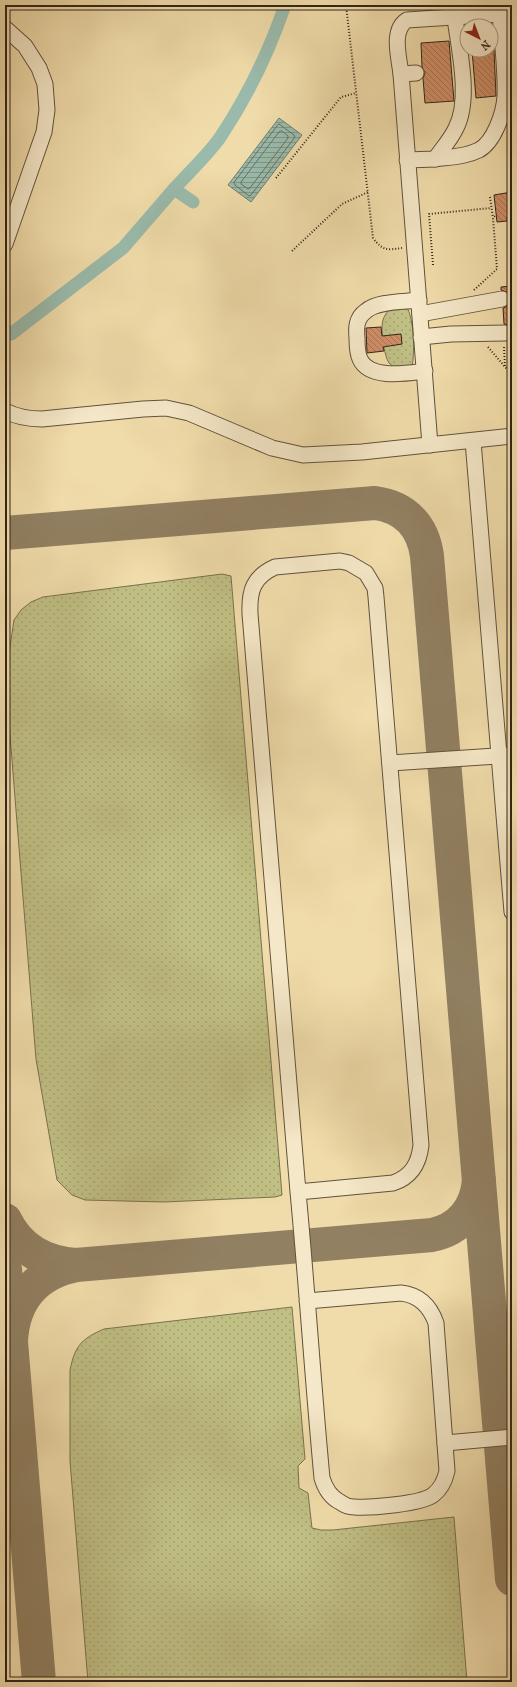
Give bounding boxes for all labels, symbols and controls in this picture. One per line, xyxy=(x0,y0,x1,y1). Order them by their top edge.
north arrow xyxy=(459,18,499,58)
text: N xyxy=(477,37,493,53)

